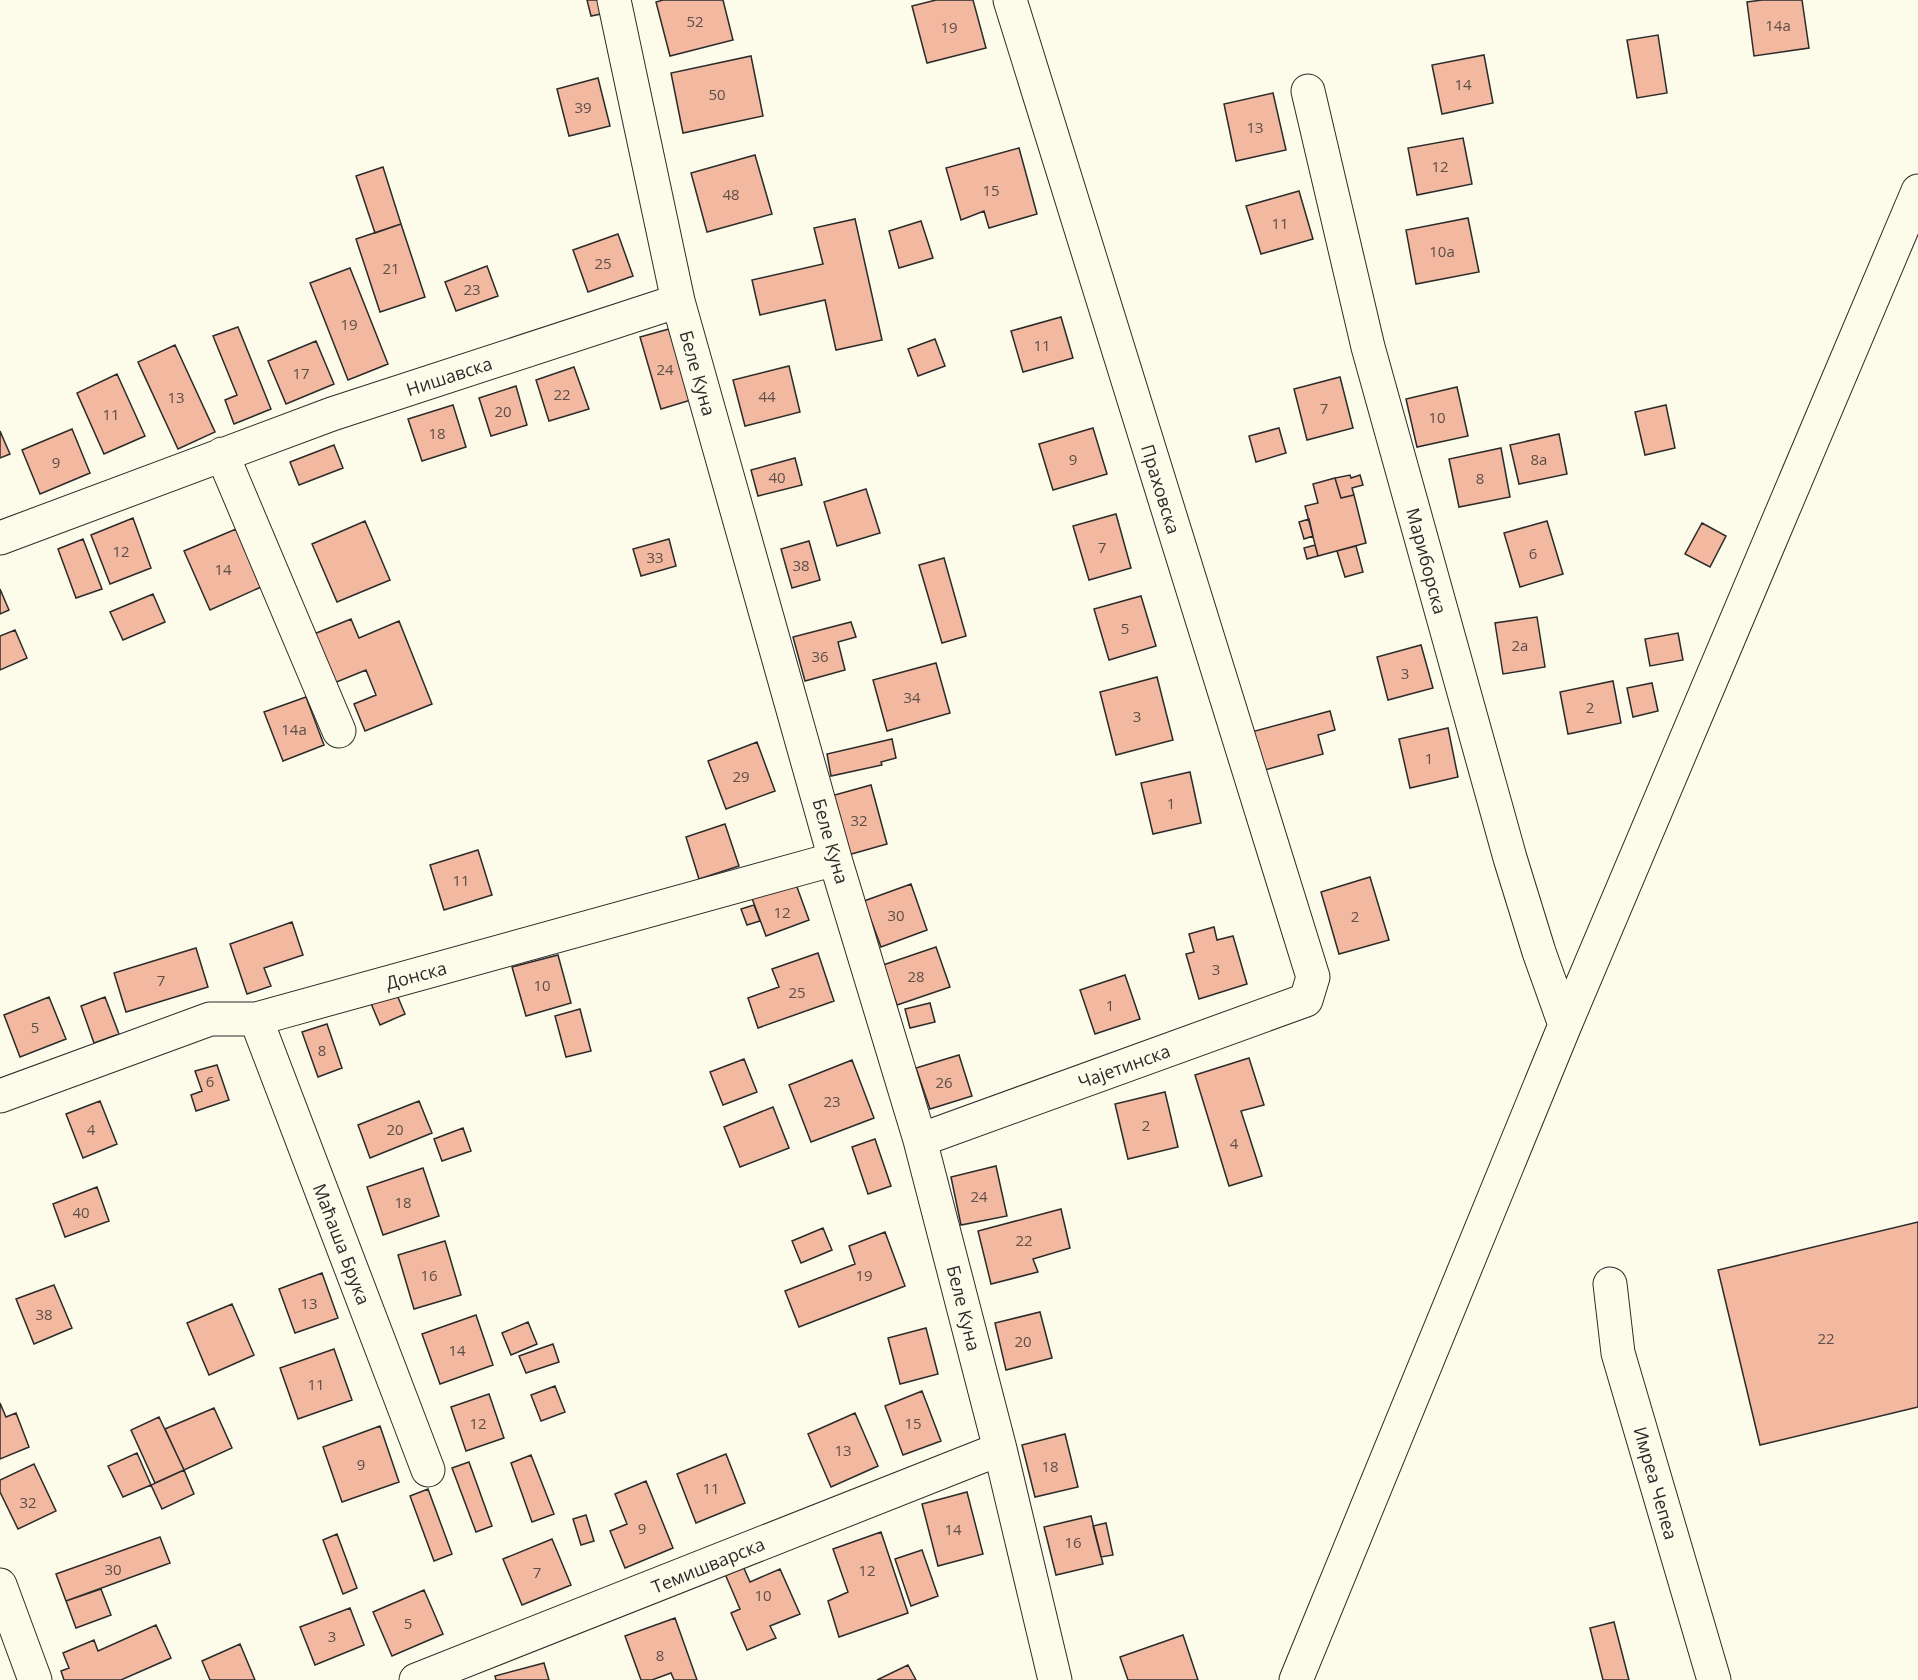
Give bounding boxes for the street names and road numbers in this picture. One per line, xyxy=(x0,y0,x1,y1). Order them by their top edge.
street label: Беле Куна xyxy=(674,328,722,418)
street label: Нишавска xyxy=(403,351,495,401)
street label: Праховска xyxy=(1136,441,1186,537)
street label: Мариборска xyxy=(1401,505,1453,617)
street label: Беле Куна xyxy=(807,796,855,886)
street label: Донска xyxy=(383,955,449,995)
street label: Чајетинска xyxy=(1075,1038,1173,1094)
street label: Маћаша Брука xyxy=(308,1180,376,1308)
street label: Беле Куна xyxy=(942,1263,986,1353)
street label: Имреа Чепеа xyxy=(1628,1424,1684,1542)
street label: Темишварска xyxy=(648,1531,768,1599)

